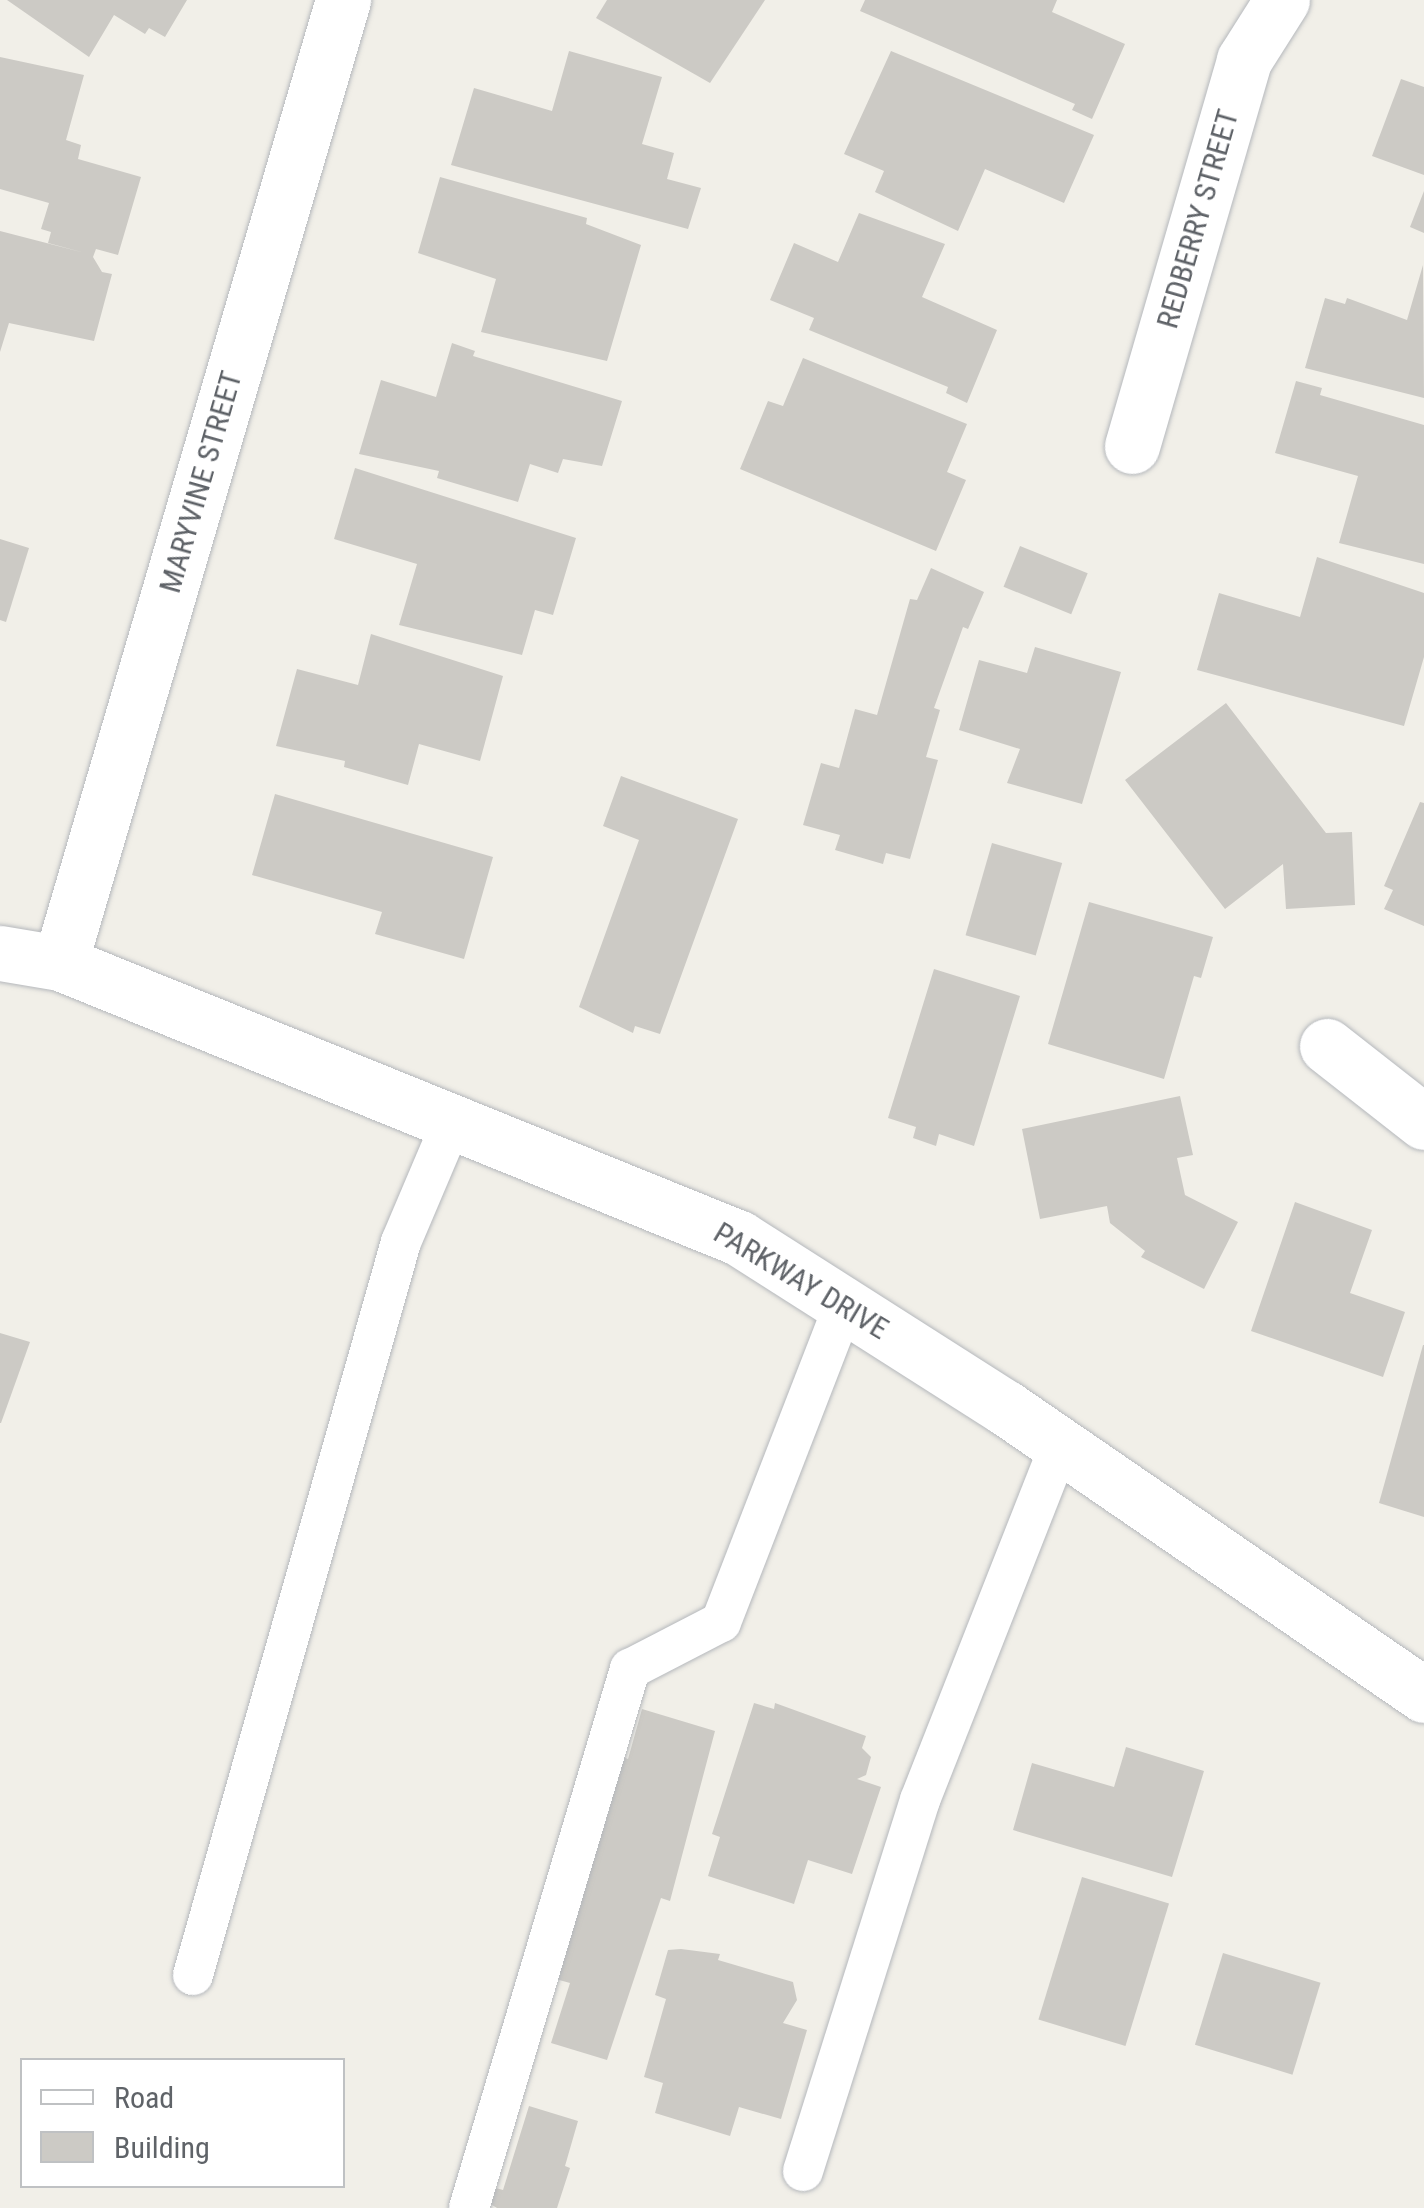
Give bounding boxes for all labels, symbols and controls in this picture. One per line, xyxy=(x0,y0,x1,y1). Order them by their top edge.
street label: REDBERRY STREET xyxy=(1150,105,1246,333)
street label: MARYVINE STREET xyxy=(152,367,250,597)
street label: PARKWAY DRIVE xyxy=(707,1215,895,1347)
legend xyxy=(20,2058,345,2188)
text: Road xyxy=(114,2080,174,2115)
text: Building xyxy=(114,2130,210,2165)

